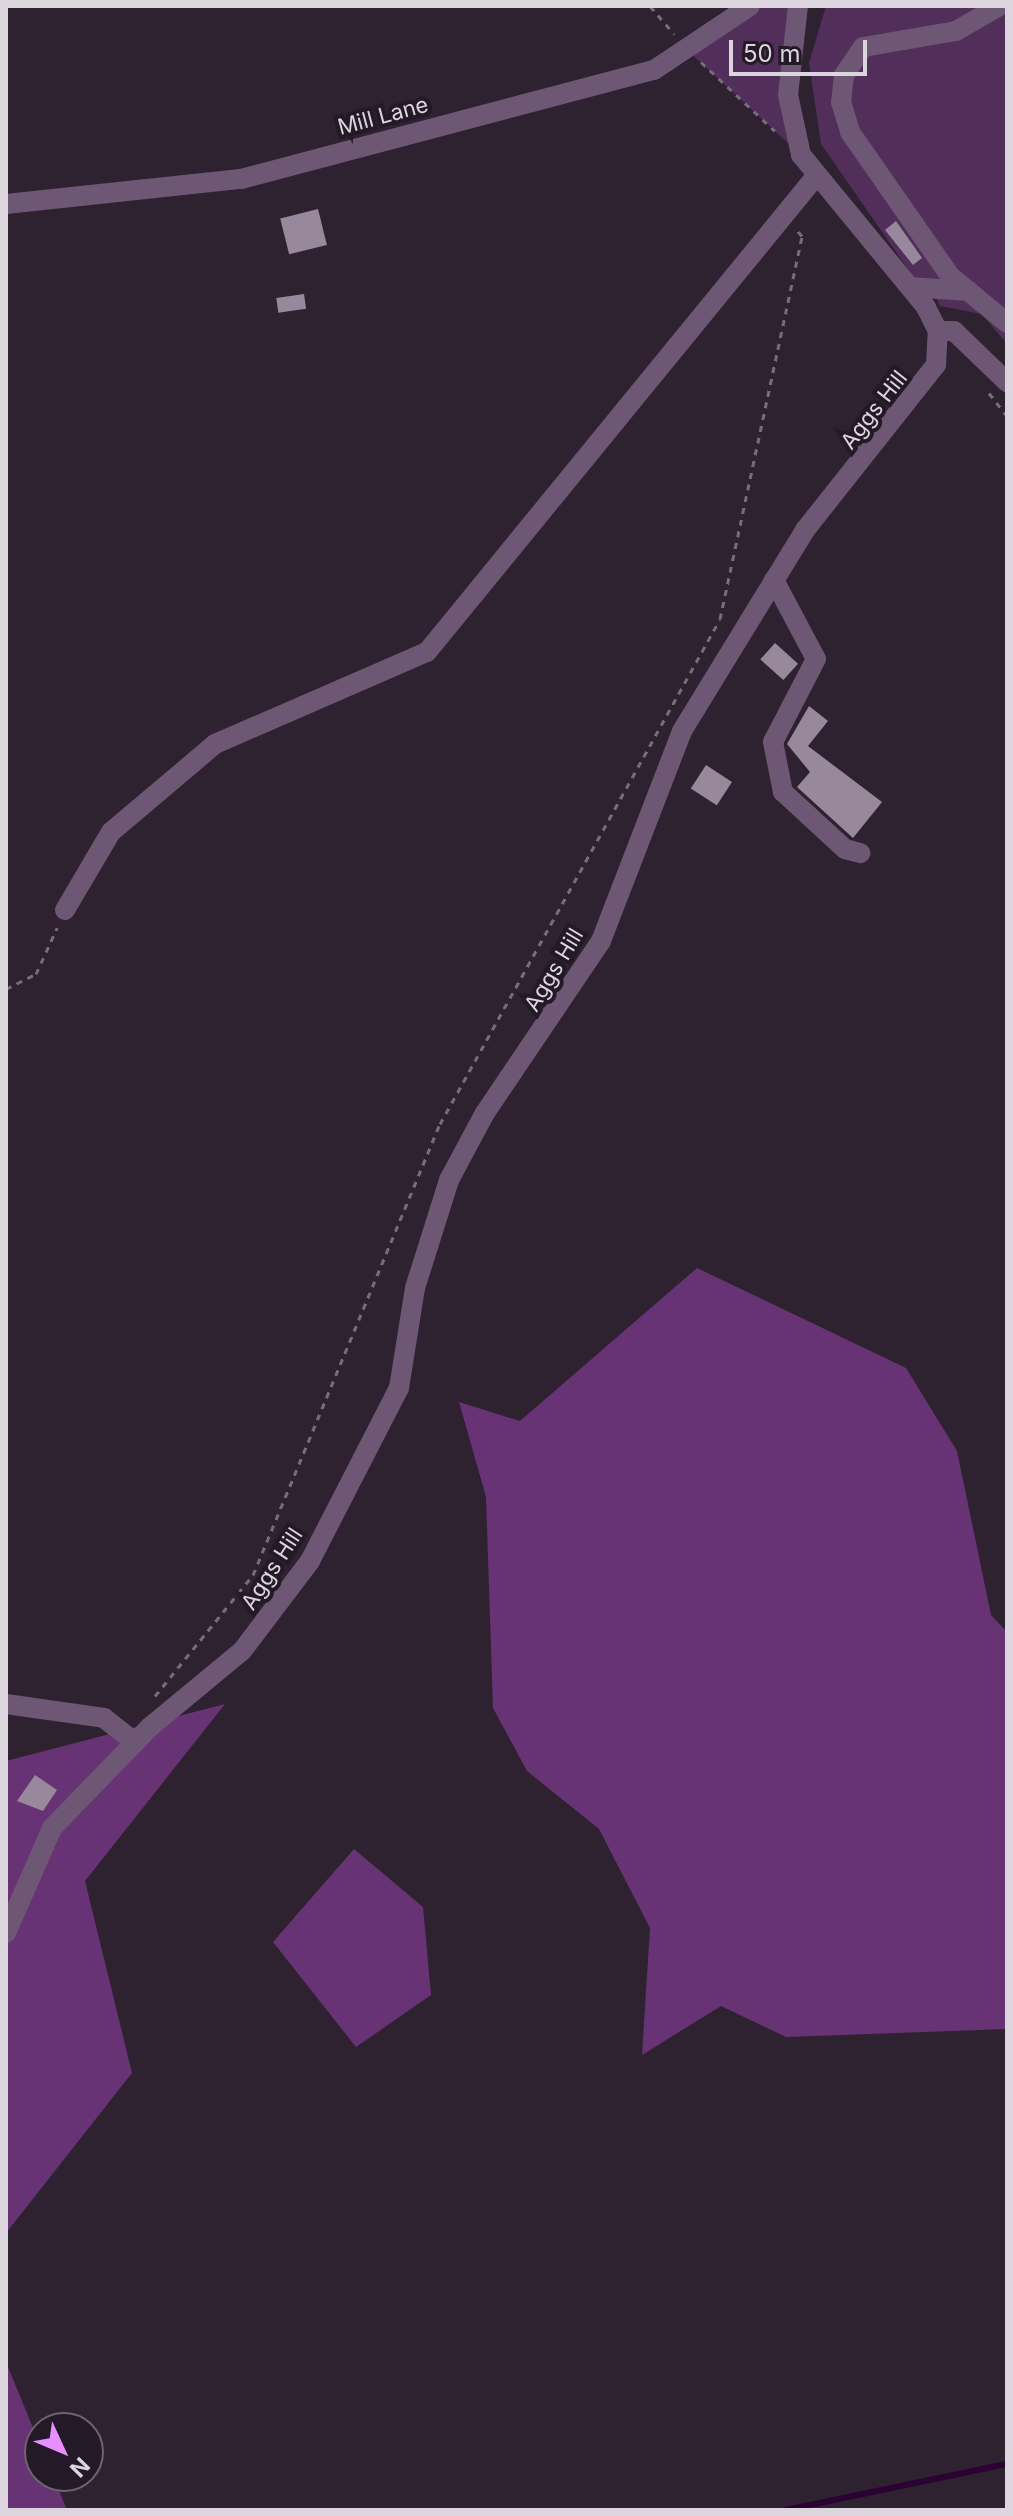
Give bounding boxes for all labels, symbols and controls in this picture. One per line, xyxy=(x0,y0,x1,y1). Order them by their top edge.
scale bar xyxy=(733,24,871,74)
text: 50 m xyxy=(743,39,801,68)
street label: Mill Lane xyxy=(335,91,431,141)
street label: Aggs Hill xyxy=(835,366,913,454)
street label: Aggs Hill xyxy=(519,924,589,1016)
street label: Aggs Hill xyxy=(236,1523,308,1615)
north arrow xyxy=(24,2412,104,2492)
text: N xyxy=(65,2452,95,2482)

